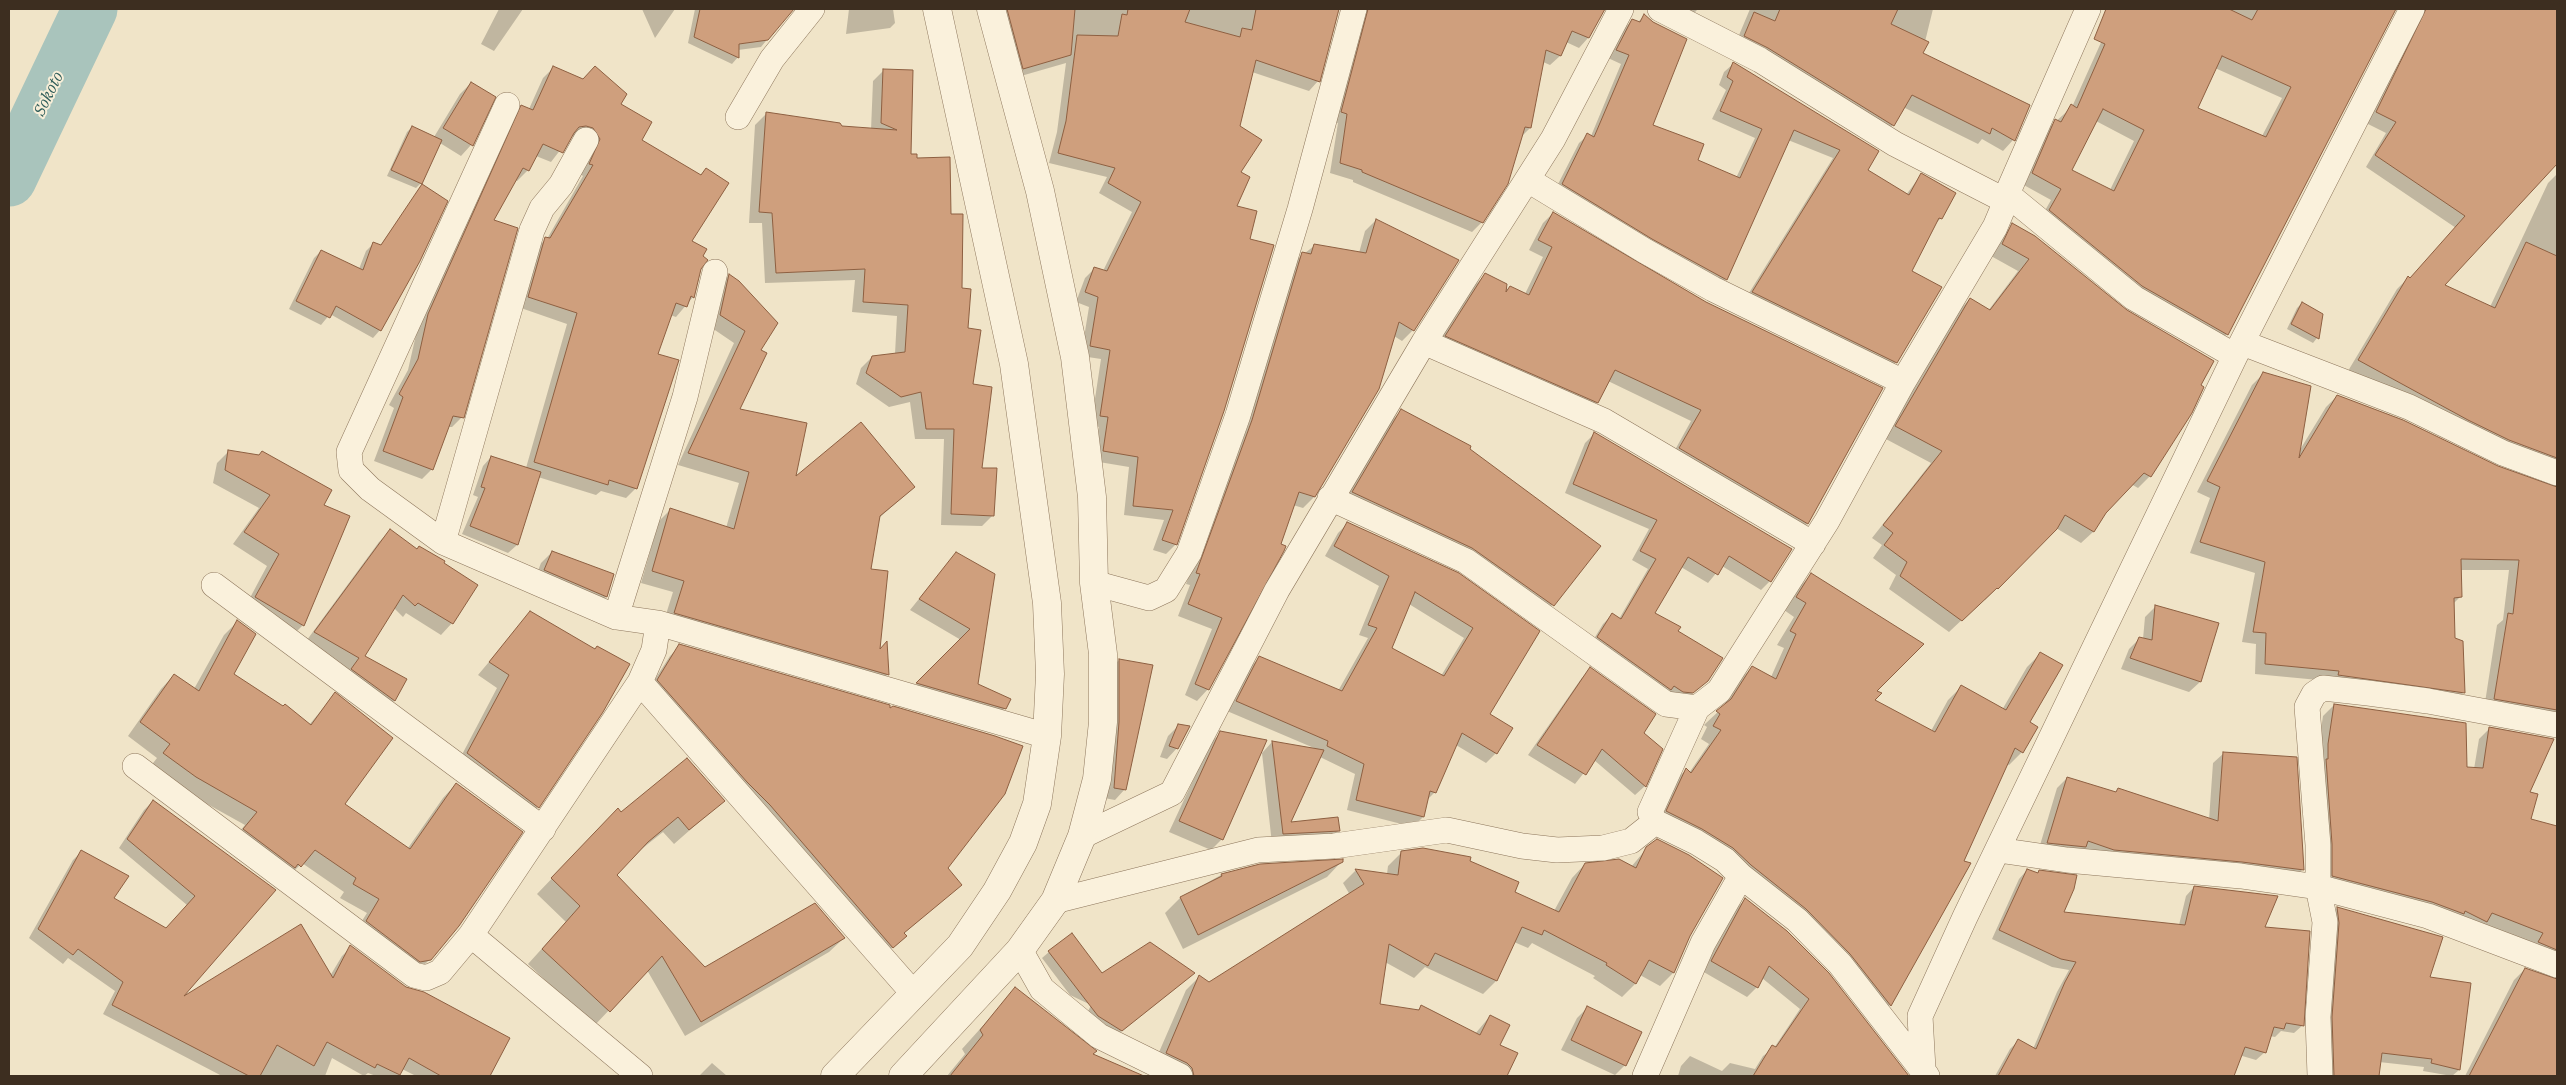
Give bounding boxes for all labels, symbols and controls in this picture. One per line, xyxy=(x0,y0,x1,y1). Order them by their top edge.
water label: Sokoto xyxy=(30,69,68,119)

